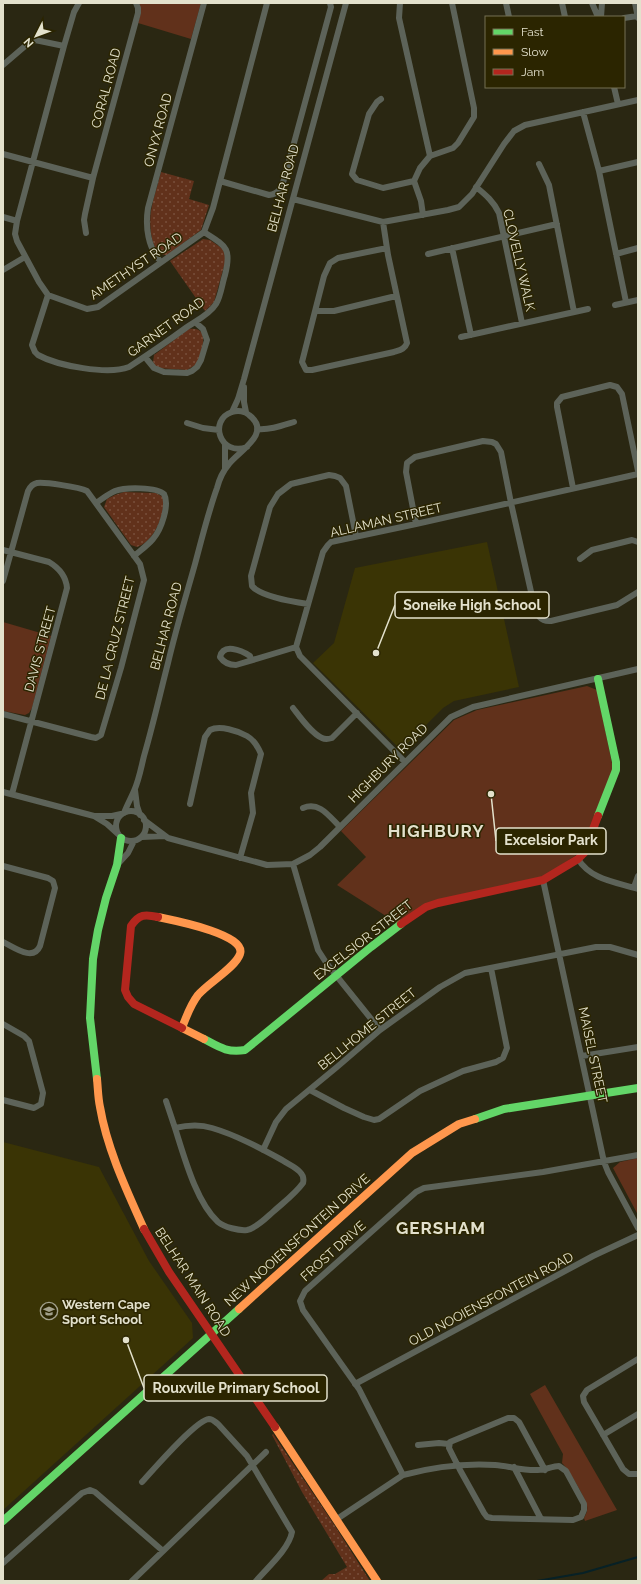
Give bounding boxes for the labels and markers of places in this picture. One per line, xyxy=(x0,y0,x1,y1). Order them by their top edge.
callout: Soneike High School xyxy=(395,592,549,618)
callout: Excelsior Park xyxy=(496,828,606,854)
place label: Western Cape Sport School xyxy=(62,1297,150,1327)
school or university icon: Western Cape Sport School xyxy=(39,1301,59,1321)
callout: Rouxville Primary School xyxy=(144,1375,327,1401)

